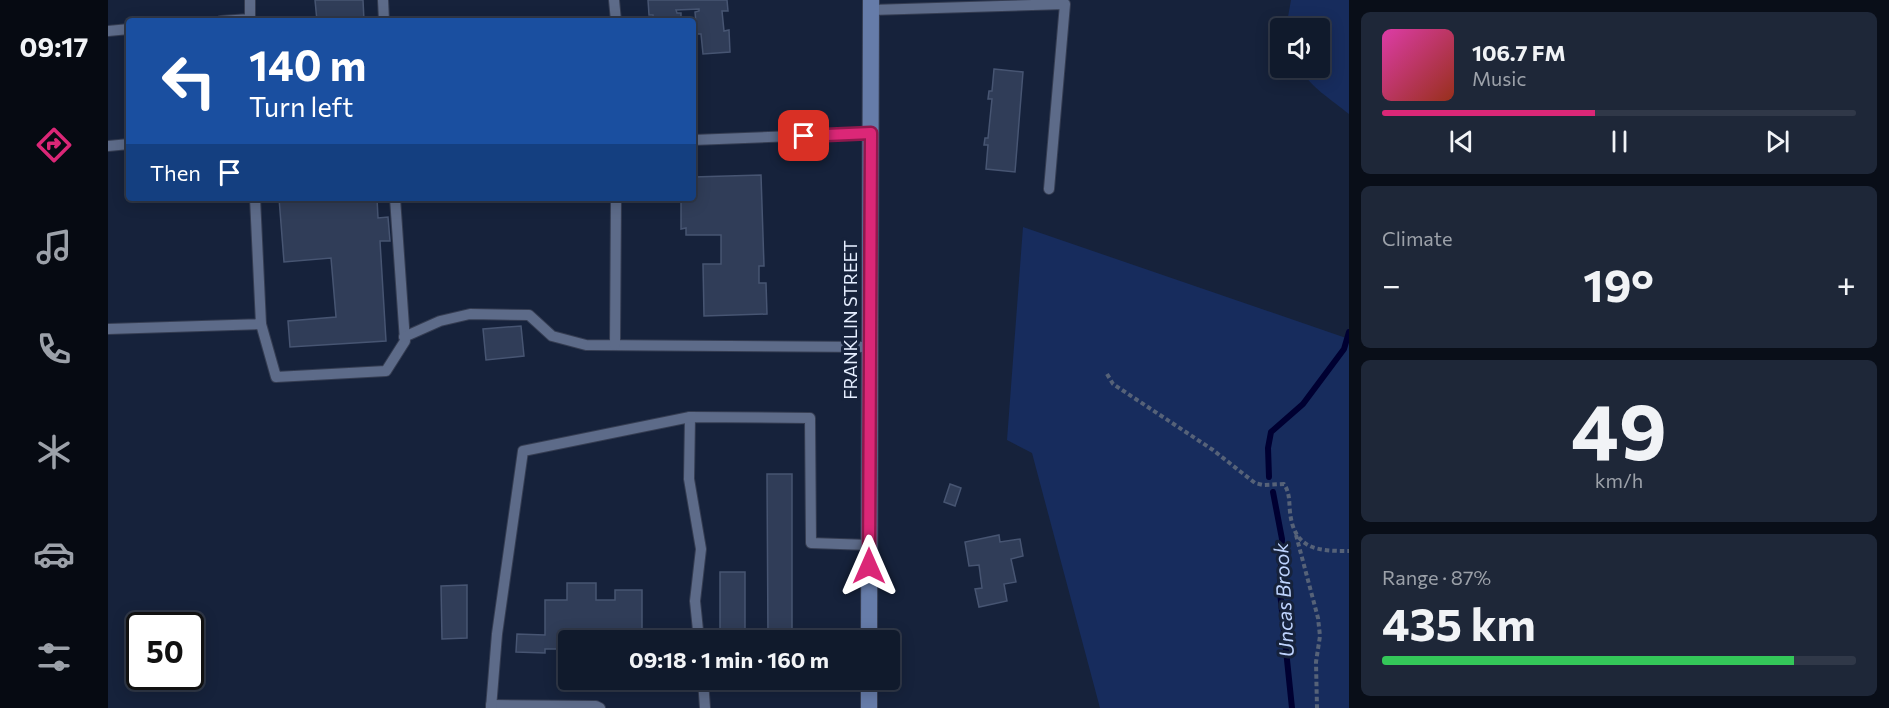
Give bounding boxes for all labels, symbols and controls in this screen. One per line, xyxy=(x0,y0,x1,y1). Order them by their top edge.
map controls xyxy=(1270,18,1330,78)
button: sound xyxy=(1270,18,1330,78)
text: 09:17 xyxy=(20,30,88,63)
text: 140 m xyxy=(249,38,366,90)
text: 106.7 FM xyxy=(1472,39,1566,66)
icon: left xyxy=(150,42,228,120)
text: Music xyxy=(1472,66,1526,90)
text: Turn left xyxy=(249,90,353,123)
pin xyxy=(778,110,829,161)
icon: arrive xyxy=(787,119,820,152)
icon: directions xyxy=(33,124,75,166)
icon: previous xyxy=(1445,125,1478,158)
icon: pause xyxy=(1603,125,1636,158)
icon: next xyxy=(1761,125,1794,158)
icon: arrive xyxy=(213,156,246,189)
text: Then xyxy=(150,159,201,186)
icon: music xyxy=(33,226,75,268)
text: Climate xyxy=(1382,226,1452,250)
street label: FRANKLIN STREET xyxy=(839,240,861,400)
text: 19° xyxy=(1583,256,1654,311)
text: − xyxy=(1382,263,1401,304)
text: + xyxy=(1837,263,1856,304)
icon: phone xyxy=(33,328,75,370)
text: 49 xyxy=(1571,381,1667,476)
icon: climate xyxy=(33,431,75,473)
text: km/h xyxy=(1595,468,1643,492)
icon: car xyxy=(33,533,75,575)
position arrow xyxy=(837,534,901,598)
water label: Uncas Brook xyxy=(1268,541,1298,658)
text: Range · 87% xyxy=(1382,565,1491,589)
text: 435 km xyxy=(1382,595,1536,650)
speed limit sign: 50 xyxy=(126,612,204,690)
icon: filters xyxy=(33,636,75,678)
text: 09:18 · 1 min · 160 m xyxy=(629,646,829,673)

